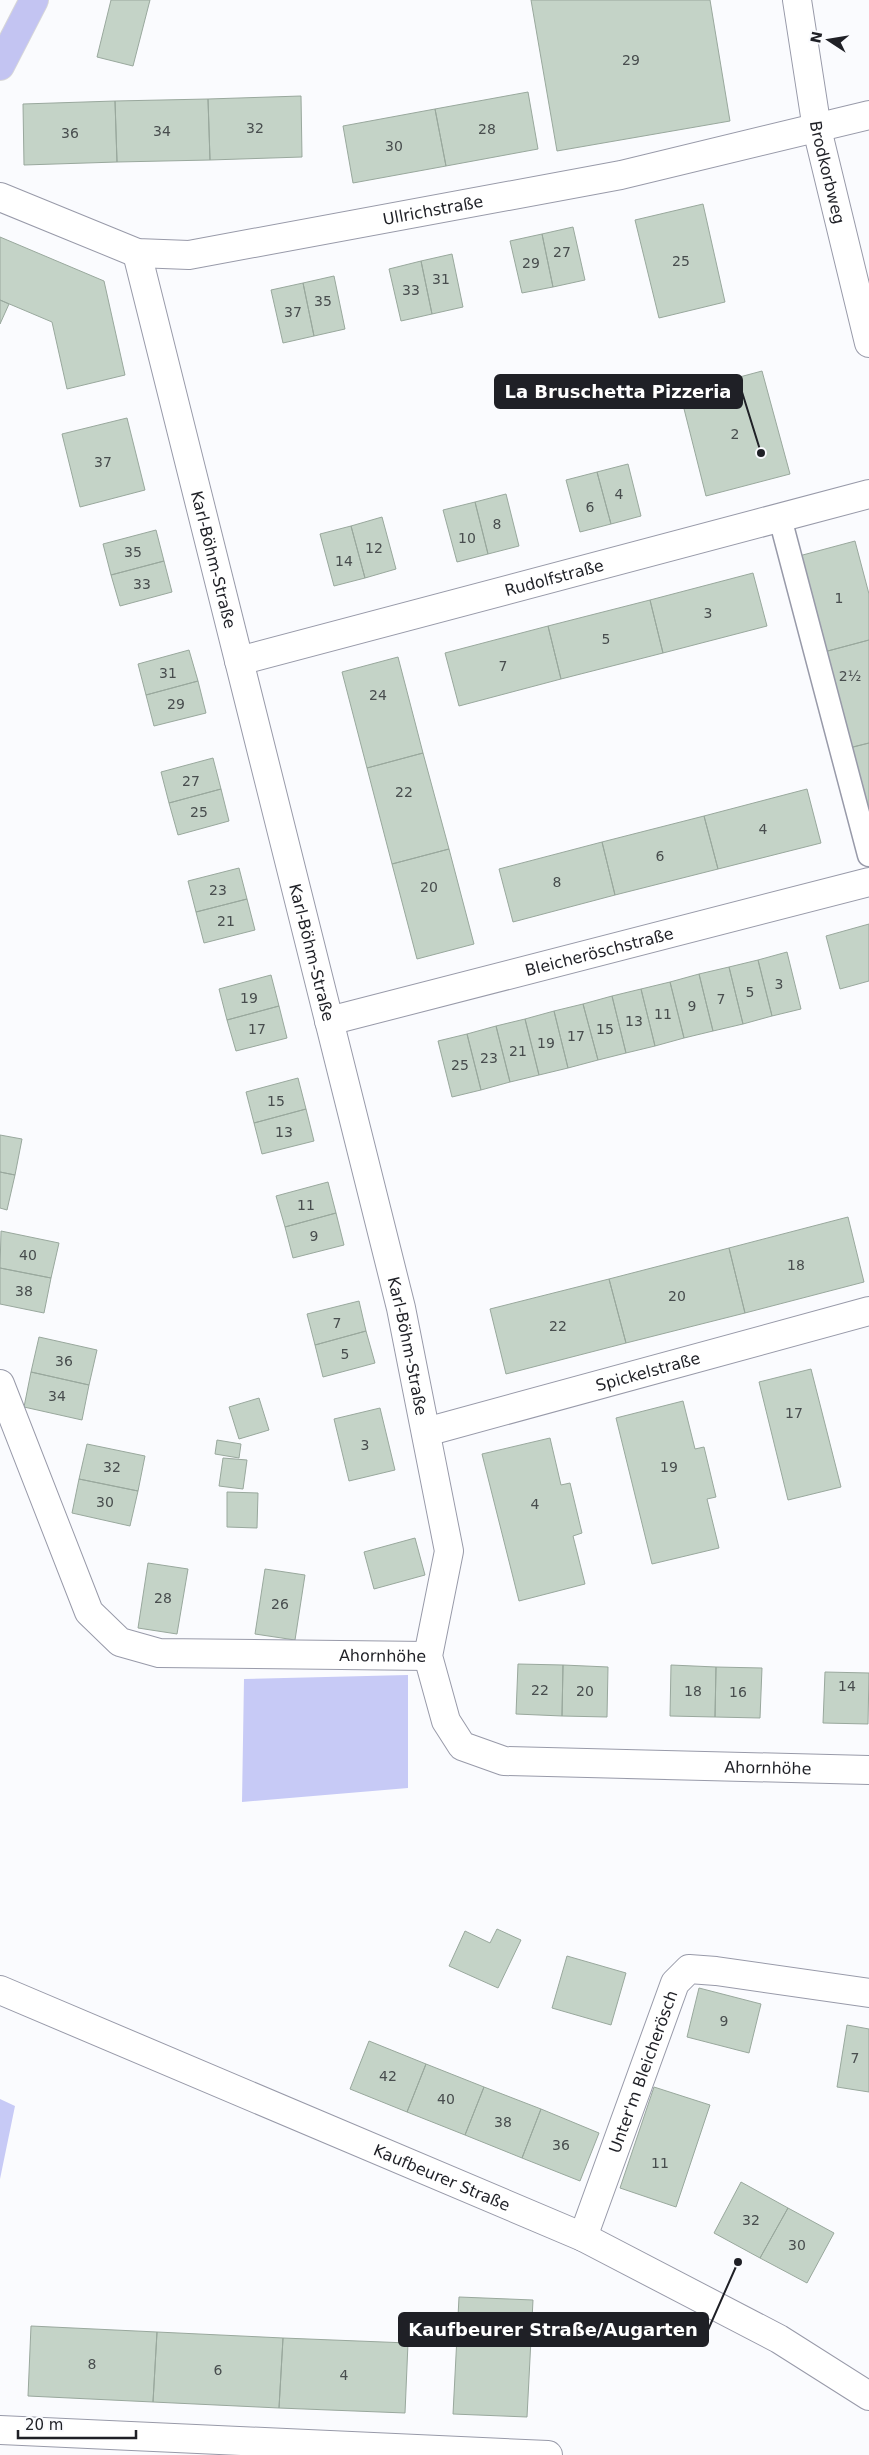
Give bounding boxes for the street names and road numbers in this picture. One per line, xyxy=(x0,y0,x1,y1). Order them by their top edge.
street label: Brodkorbweg xyxy=(806,119,849,226)
street label: Ullrichstraße xyxy=(381,192,485,229)
street label: Karl-Böhm-Straße xyxy=(187,489,240,631)
street label: Rudolfstraße xyxy=(503,556,606,600)
street label: Karl-Böhm-Straße xyxy=(285,882,338,1023)
street label: Bleicheröschstraße xyxy=(523,924,676,980)
street label: Karl-Böhm-Straße xyxy=(383,1275,431,1417)
street label: Spickelstraße xyxy=(594,1349,702,1395)
street label: Ahornhöhe xyxy=(339,1646,426,1666)
street label: Ahornhöhe xyxy=(724,1757,812,1779)
street label: Unter'm Bleicherösch xyxy=(605,1988,682,2156)
street label: Kaufbeurer Straße xyxy=(371,2140,513,2215)

